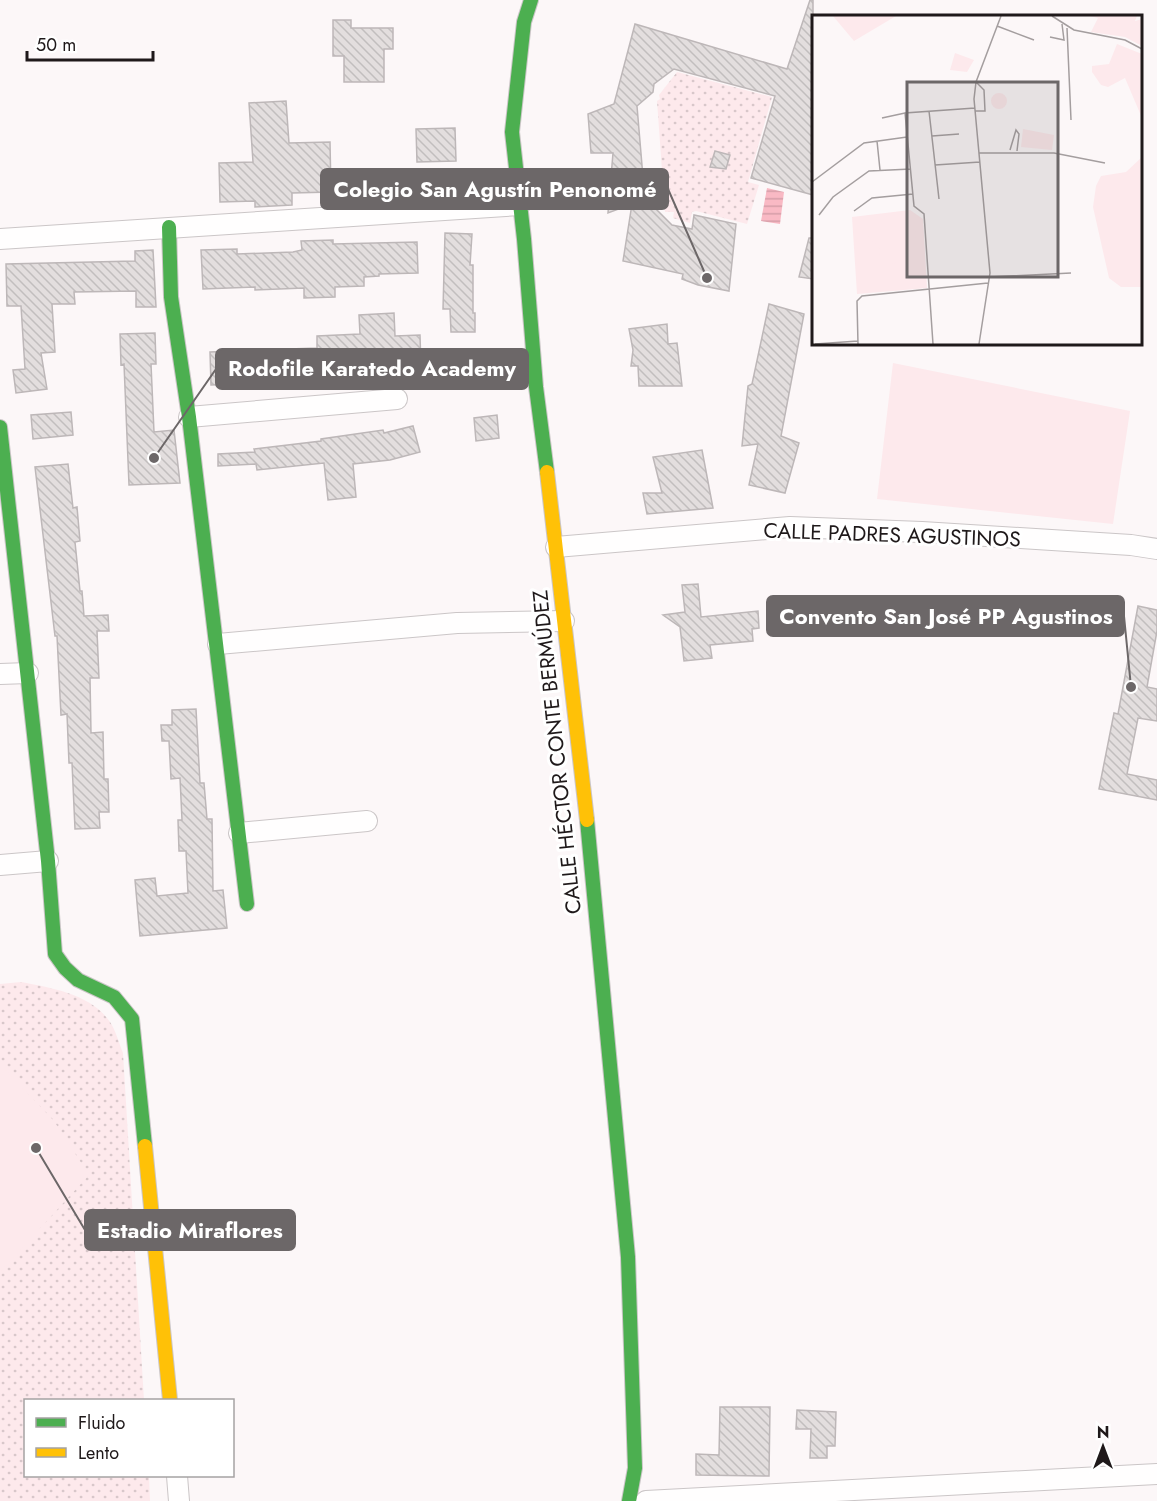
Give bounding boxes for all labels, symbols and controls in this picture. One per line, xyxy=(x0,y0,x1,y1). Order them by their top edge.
inset map xyxy=(812,15,1142,345)
scale bar xyxy=(27,24,153,62)
text: 50 m xyxy=(36,32,76,58)
callout: Colegio San Agustín Penonomé xyxy=(321,169,668,209)
text: Colegio San Agustín Penonomé xyxy=(333,173,657,205)
callout: Rodofile Karatedo Academy xyxy=(216,349,528,389)
text: Rodofile Karatedo Academy xyxy=(228,352,516,384)
street label: CALLE PADRES AGUSTINOS xyxy=(763,516,1021,554)
street label: CALLE HÉCTOR CONTE BERMÚDEZ xyxy=(525,588,589,916)
callout: Convento San José PP Agustinos xyxy=(767,596,1124,636)
text: Convento San José PP Agustinos xyxy=(779,600,1113,632)
callout: Estadio Miraflores xyxy=(85,1210,295,1250)
text: Estadio Miraflores xyxy=(97,1214,283,1246)
legend xyxy=(24,1399,234,1477)
text: Fluido xyxy=(78,1410,126,1436)
north arrow xyxy=(1073,1417,1133,1477)
text: N xyxy=(1097,1421,1109,1444)
text: Lento xyxy=(78,1440,119,1466)

